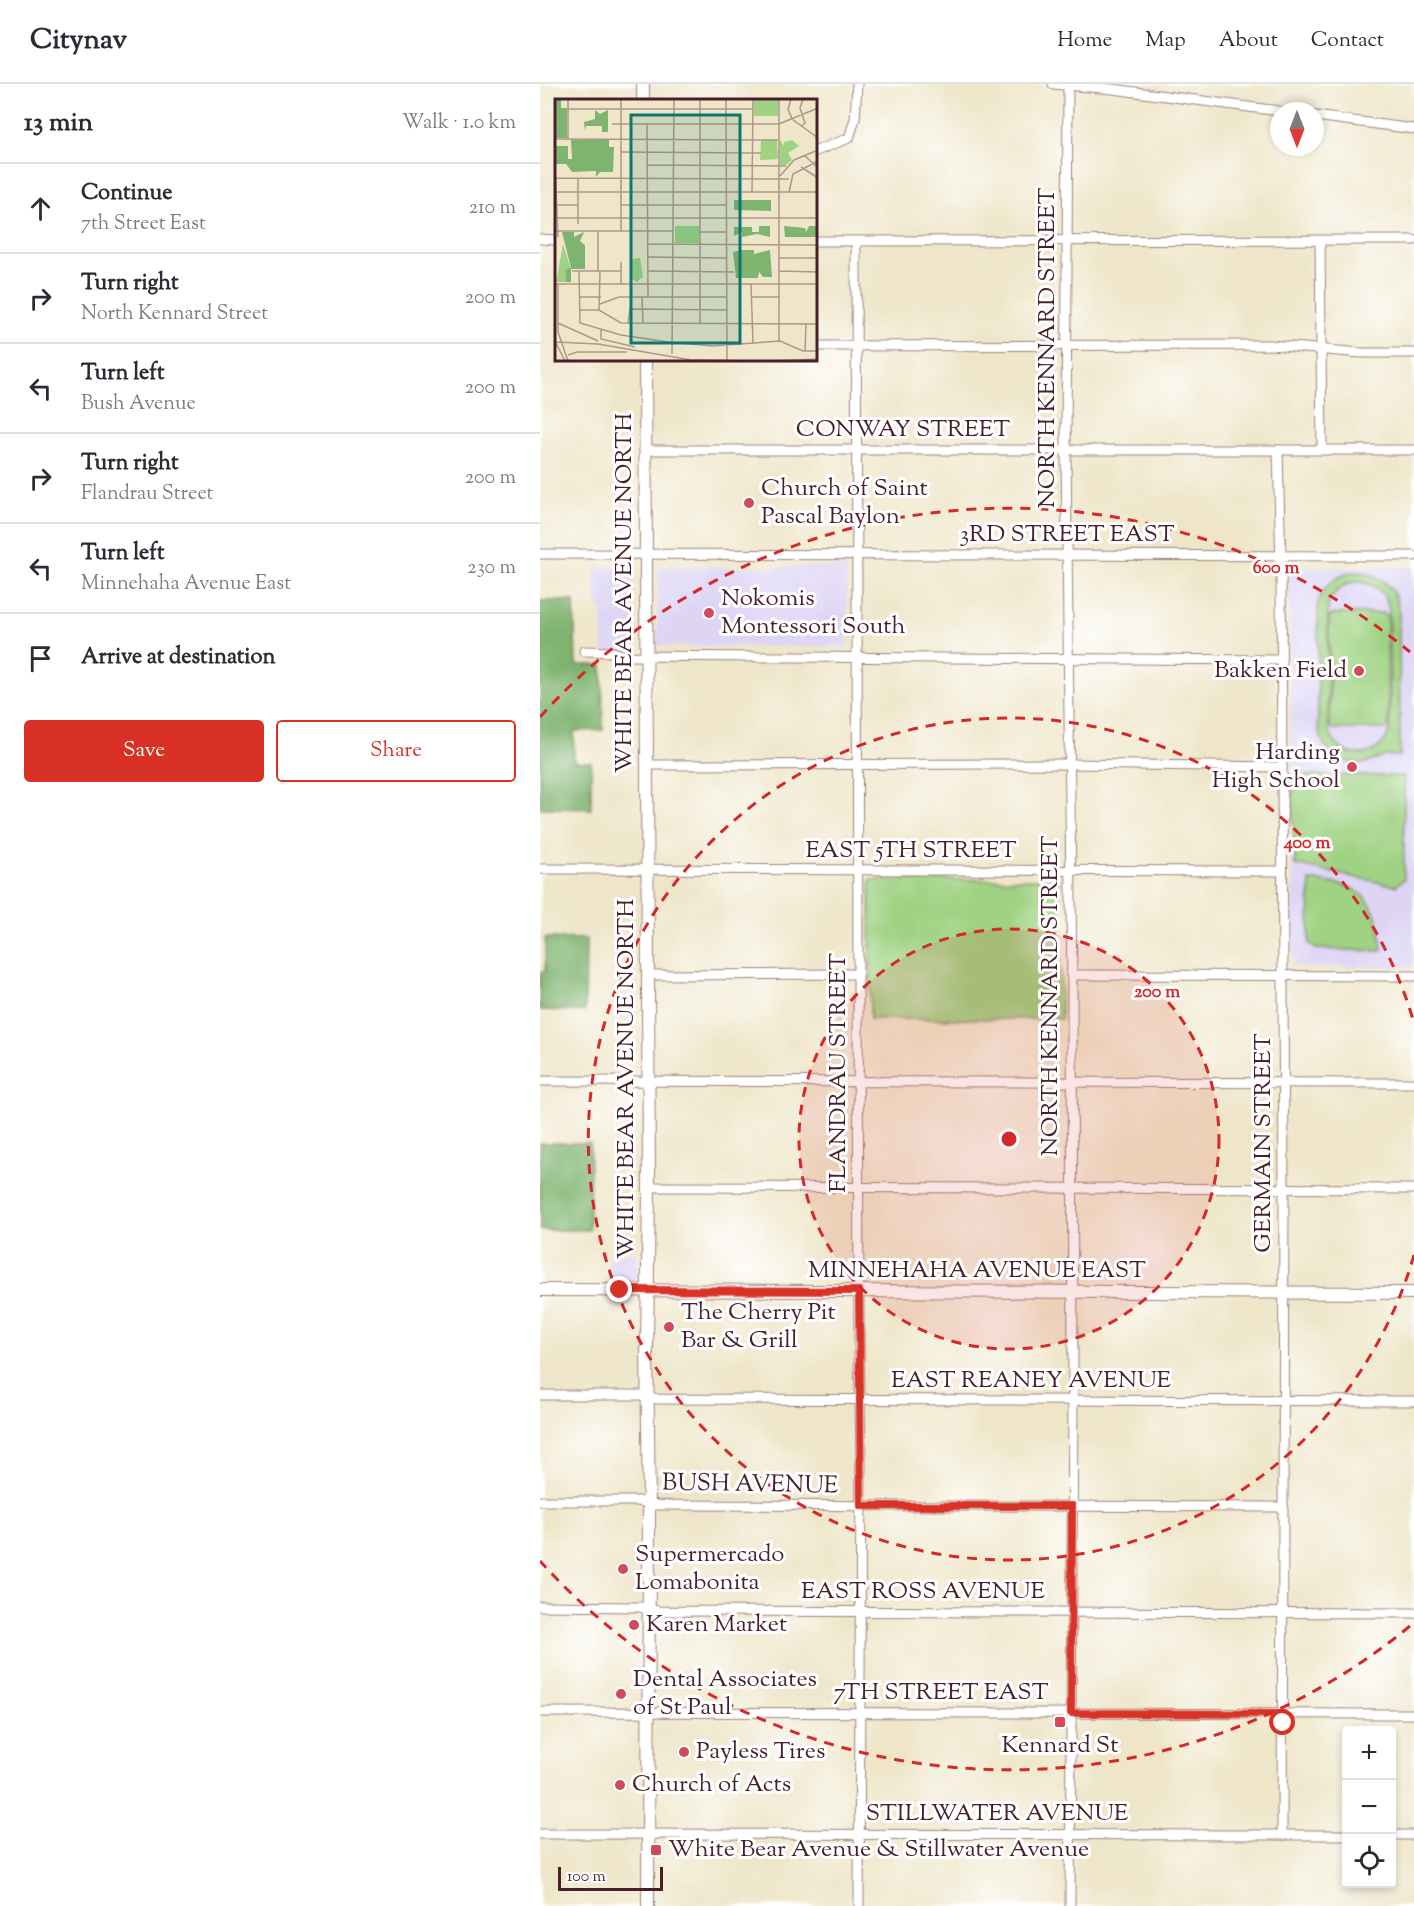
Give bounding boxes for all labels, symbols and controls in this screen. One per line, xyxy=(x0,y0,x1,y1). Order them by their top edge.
text: Citynav xyxy=(30,21,127,61)
text: Home xyxy=(1057,26,1112,56)
text: Map xyxy=(1145,26,1186,56)
text: About xyxy=(1219,26,1278,56)
text: Contact xyxy=(1311,26,1384,56)
inset map xyxy=(555,99,818,362)
north arrow xyxy=(1270,102,1324,156)
text: 13 min xyxy=(24,105,93,142)
text: Walk · 1.0 km xyxy=(402,109,516,138)
text: Continue xyxy=(81,178,172,210)
street label: NORTH KENNARD STREET xyxy=(1031,188,1065,508)
icon: ahead xyxy=(24,192,57,225)
text: 210 m xyxy=(469,194,516,223)
text: 7th Street East xyxy=(81,210,206,239)
text: Turn right xyxy=(81,268,178,300)
icon: right xyxy=(24,282,57,315)
text: 200 m xyxy=(465,284,516,313)
text: North Kennard Street xyxy=(81,300,268,329)
text: Turn left xyxy=(81,358,164,390)
icon: left xyxy=(24,372,57,405)
text: 200 m xyxy=(465,374,516,403)
text: Bush Avenue xyxy=(81,390,196,419)
street label: WHITE BEAR AVENUE NORTH xyxy=(608,413,642,773)
street label: CONWAY STREET xyxy=(796,413,1010,447)
text: Turn right xyxy=(81,448,178,480)
icon: right xyxy=(24,462,57,495)
text: 200 m xyxy=(465,464,516,493)
place label: Church of Saint Pascal Baylon xyxy=(761,472,928,534)
text: Flandrau Street xyxy=(81,480,213,509)
marker: Church of Saint Pascal Baylon xyxy=(742,496,756,510)
street label: 3RD STREET EAST xyxy=(959,518,1175,552)
text: Turn left xyxy=(81,538,164,570)
icon: left xyxy=(24,552,57,585)
text: 230 m xyxy=(467,554,516,583)
text: 600 m xyxy=(1253,556,1299,582)
text: Minnehaha Avenue East xyxy=(81,570,291,599)
place label: Nokomis Montessori South xyxy=(721,582,906,644)
marker: Nokomis Montessori South xyxy=(702,606,716,620)
icon: arrive xyxy=(24,642,57,675)
text: Arrive at destination xyxy=(81,642,276,674)
place label: Bakken Field xyxy=(1214,654,1347,688)
marker: Bakken Field xyxy=(1352,664,1366,678)
button: Save xyxy=(24,720,264,782)
button: Share xyxy=(276,720,516,782)
place label: Harding High School xyxy=(1212,736,1340,798)
marker: Harding High School xyxy=(1345,760,1359,774)
text: 400 m xyxy=(1283,831,1330,857)
street label: EAST 5TH STREET xyxy=(805,834,1017,868)
street label: NORTH KENNARD STREET xyxy=(1034,836,1068,1156)
street label: WHITE BEAR AVENUE NORTH xyxy=(610,899,644,1259)
street label: FLANDRAU STREET xyxy=(822,953,856,1193)
text: 200 m xyxy=(1134,980,1180,1006)
street label: GERMAIN STREET xyxy=(1247,1033,1281,1253)
centre of rings xyxy=(999,1129,1019,1149)
street label: MINNEHAHA AVENUE EAST xyxy=(808,1254,1146,1288)
route end xyxy=(606,1276,632,1302)
place label: The Cherry Pit Bar & Grill xyxy=(681,1296,836,1358)
marker: The Cherry Pit Bar & Grill xyxy=(662,1320,676,1334)
street label: EAST REANEY AVENUE xyxy=(891,1364,1172,1398)
street label: BUSH AVENUE xyxy=(662,1466,839,1504)
place label: Supermercado Lomabonita xyxy=(635,1538,784,1600)
marker: Supermercado Lomabonita xyxy=(616,1562,630,1576)
street label: EAST ROSS AVENUE xyxy=(801,1575,1045,1609)
place label: Karen Market xyxy=(646,1608,787,1642)
marker: Karen Market xyxy=(627,1618,641,1632)
place label: Dental Associates of St Paul xyxy=(633,1663,817,1725)
street label: 7TH STREET EAST xyxy=(833,1676,1049,1710)
marker: Dental Associates of St Paul xyxy=(614,1687,628,1701)
route start xyxy=(1269,1709,1295,1735)
marker: Kennard St xyxy=(1053,1715,1067,1729)
map controls xyxy=(1342,1726,1396,1888)
button: + xyxy=(1342,1726,1396,1780)
place label: Kennard St xyxy=(1002,1729,1118,1763)
place label: Payless Tires xyxy=(696,1735,825,1769)
marker: Payless Tires xyxy=(677,1745,691,1759)
place label: Church of Acts xyxy=(632,1768,791,1802)
marker: Church of Acts xyxy=(613,1778,627,1792)
button: − xyxy=(1342,1780,1396,1834)
street label: STILLWATER AVENUE xyxy=(866,1797,1129,1831)
place label: White Bear Avenue & Stillwater Avenue xyxy=(668,1833,1089,1867)
button: locate xyxy=(1342,1834,1396,1888)
marker: White Bear Avenue & Stillwater Avenue xyxy=(649,1843,663,1857)
scale bar xyxy=(558,1864,663,1892)
text: 100 m xyxy=(567,1866,606,1889)

